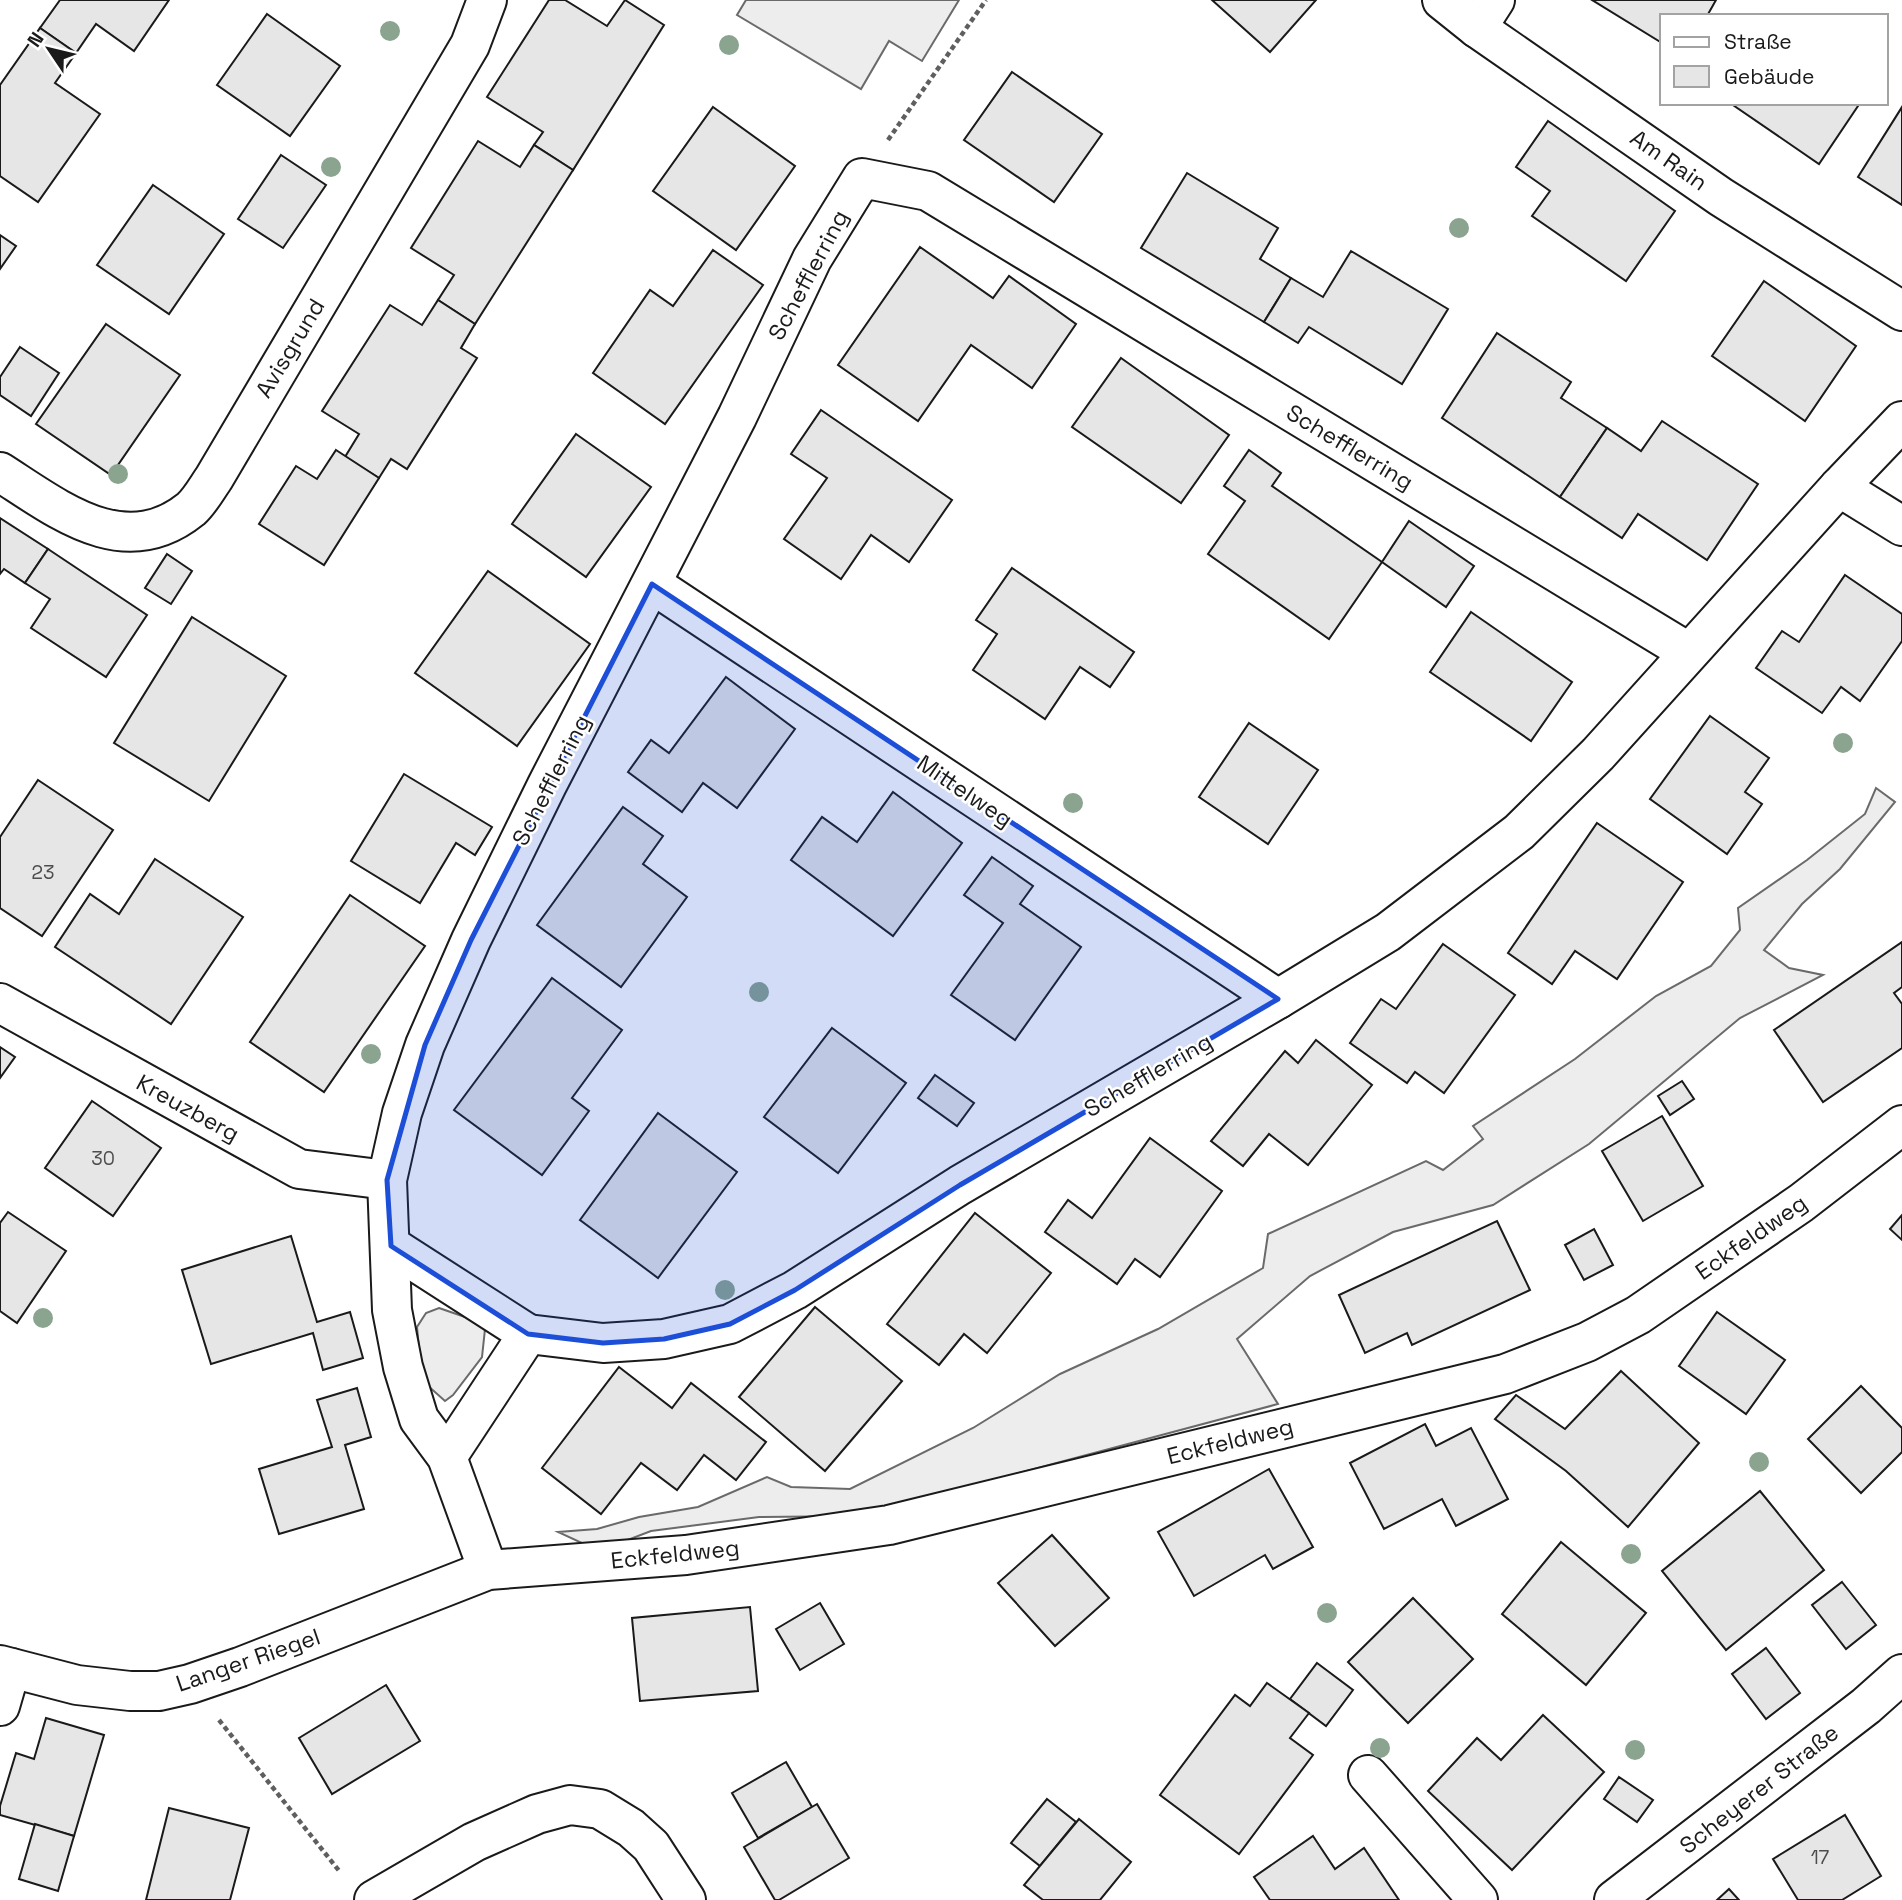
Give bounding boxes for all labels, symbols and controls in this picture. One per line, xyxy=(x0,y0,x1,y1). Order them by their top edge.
north arrow xyxy=(14,14,84,84)
legend xyxy=(1660,14,1888,105)
text: N xyxy=(22,27,49,52)
text: Straße xyxy=(1724,28,1792,55)
text: Gebäude xyxy=(1724,63,1814,90)
street label: Am Rain xyxy=(1624,123,1714,197)
street label: Schefflerring xyxy=(761,205,855,345)
street label: Avisgrund xyxy=(249,293,331,403)
street label: Schefflerring xyxy=(1281,397,1419,497)
street label: Schefflerring xyxy=(505,709,597,851)
street label: Mittelweg xyxy=(911,748,1019,834)
house number: 23 xyxy=(32,860,54,885)
street label: Schefflerring xyxy=(1078,1026,1218,1124)
street label: Kreuzberg xyxy=(131,1067,245,1149)
house number: 30 xyxy=(91,1146,115,1171)
street label: Eckfeldweg xyxy=(1689,1188,1813,1286)
street label: Eckfeldweg xyxy=(1164,1411,1296,1471)
street label: Eckfeldweg xyxy=(609,1532,741,1576)
street label: Langer Riegel xyxy=(172,1621,324,1699)
street label: Scheyerer Straße xyxy=(1673,1717,1845,1861)
house number: 17 xyxy=(1811,1845,1830,1870)

